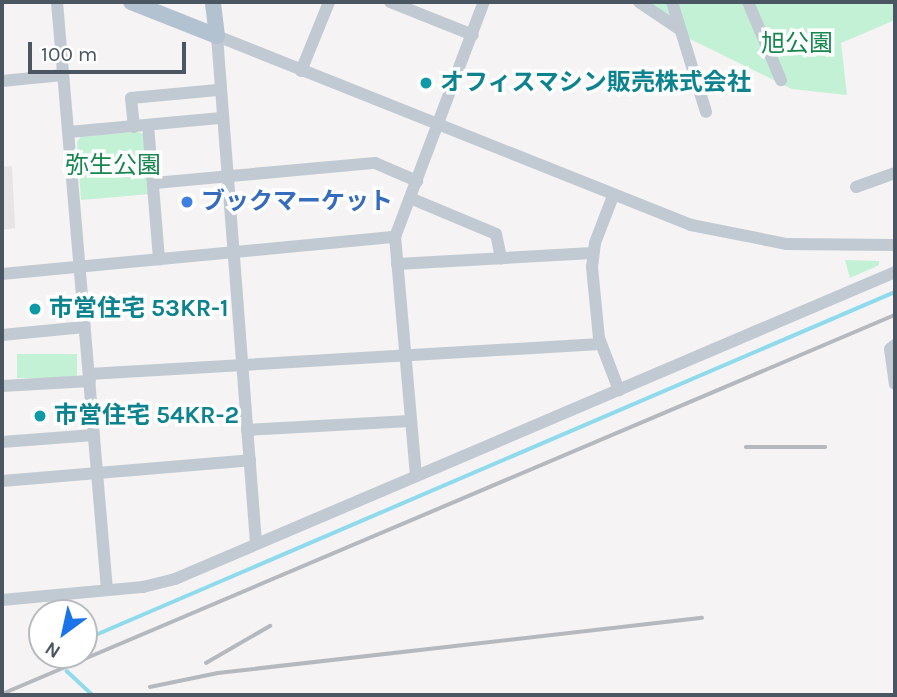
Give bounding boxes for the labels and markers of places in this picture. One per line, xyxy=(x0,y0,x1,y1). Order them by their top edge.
place label: オフィスマシン販売株式会社 xyxy=(440,69,752,97)
marker: オフィスマシン販売株式会社 xyxy=(418,75,434,91)
place label: ブックマーケット xyxy=(201,188,393,216)
marker: ブックマーケット xyxy=(179,194,195,210)
place label: 市営住宅 53KR-1 xyxy=(49,295,229,323)
marker: 市営住宅 53KR-1 xyxy=(27,301,43,317)
place label: 市営住宅 54KR-2 xyxy=(54,402,239,430)
marker: 市営住宅 54KR-2 xyxy=(32,408,48,424)

